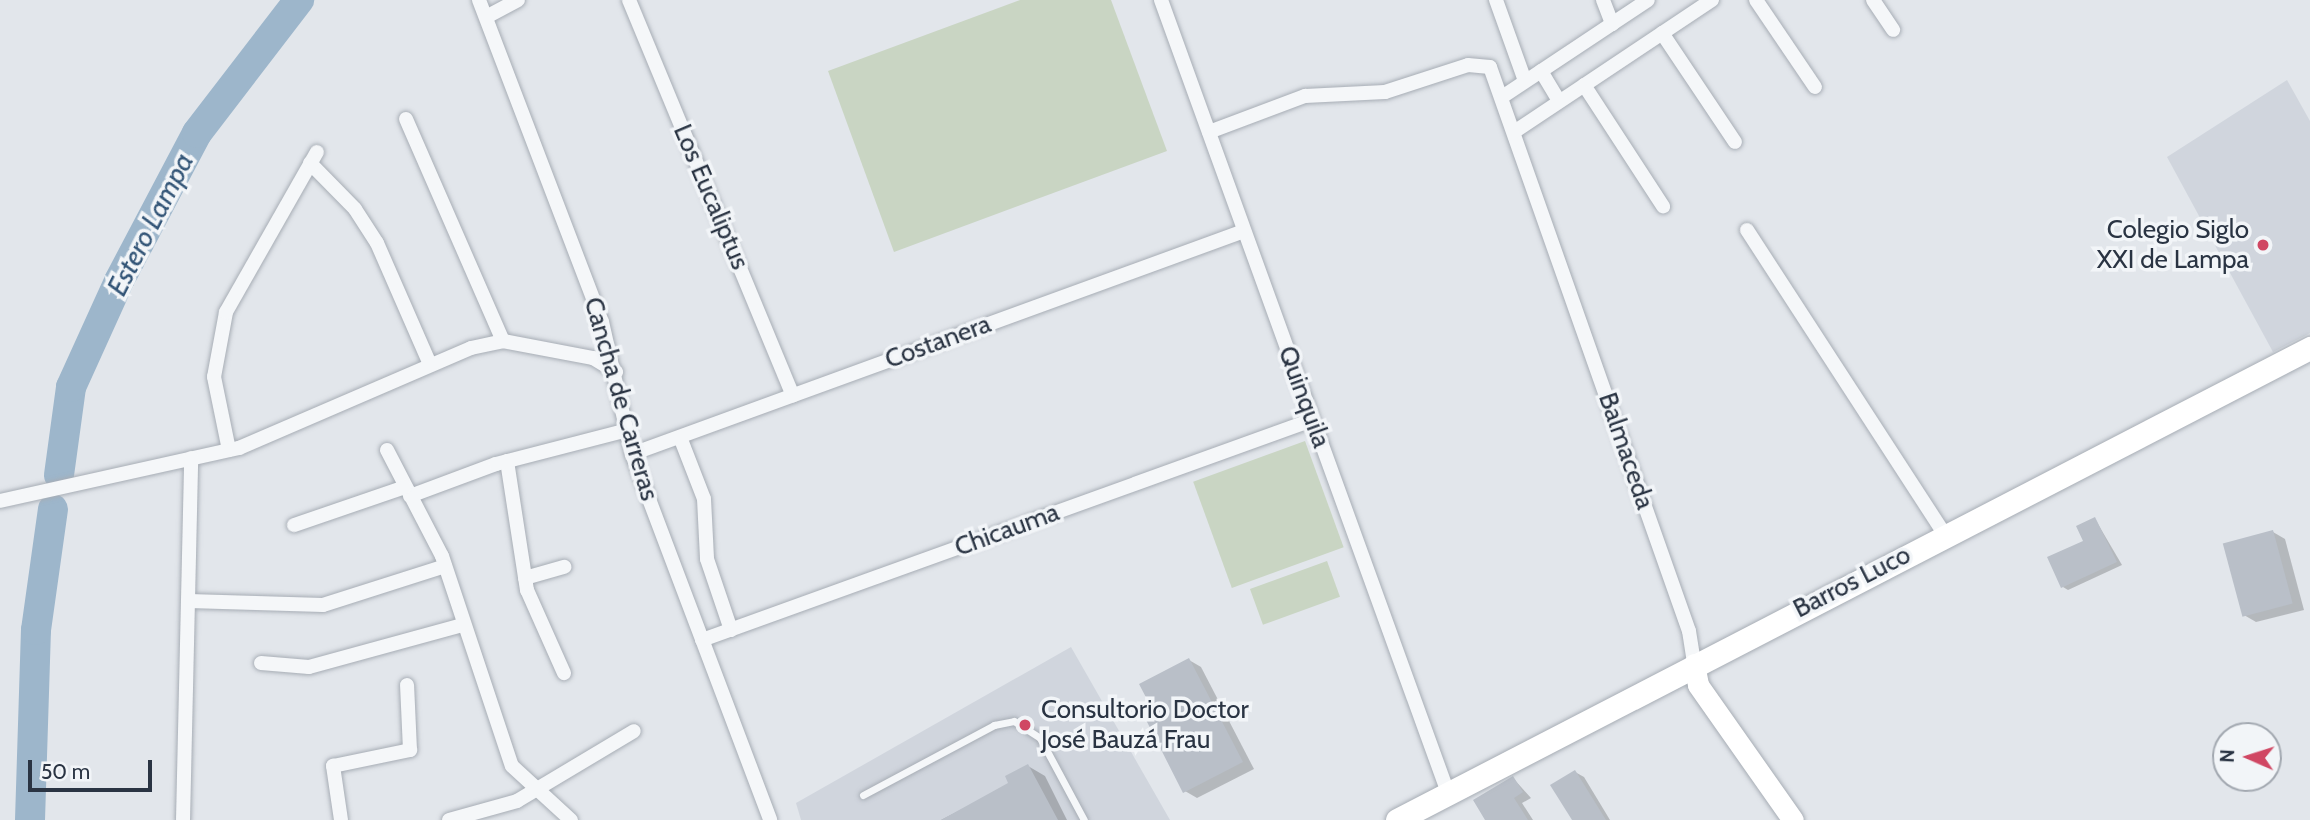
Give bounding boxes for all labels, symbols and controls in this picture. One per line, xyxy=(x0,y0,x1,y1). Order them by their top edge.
street label: Los Eucaliptus xyxy=(666,120,756,274)
water label: Estero Lampa xyxy=(100,147,200,301)
place label: Colegio Siglo XXI de Lampa xyxy=(2097,214,2249,276)
marker: Colegio Siglo XXI de Lampa xyxy=(2255,237,2271,253)
street label: Cancha de Carreras xyxy=(577,294,665,504)
street label: Costanera xyxy=(881,308,995,376)
street label: Quinquila xyxy=(1271,342,1337,452)
street label: Balmaceda xyxy=(1592,389,1660,513)
street label: Chicauma xyxy=(951,497,1063,563)
street label: Barros Luco xyxy=(1788,539,1916,625)
place label: Consultorio Doctor José Bauzá Frau xyxy=(1041,694,1249,756)
marker: Consultorio Doctor José Bauzá Frau xyxy=(1015,715,1035,735)
north arrow xyxy=(2212,722,2282,792)
scale bar xyxy=(32,746,156,790)
text: N xyxy=(2216,749,2239,763)
text: 50 m xyxy=(41,759,90,784)

